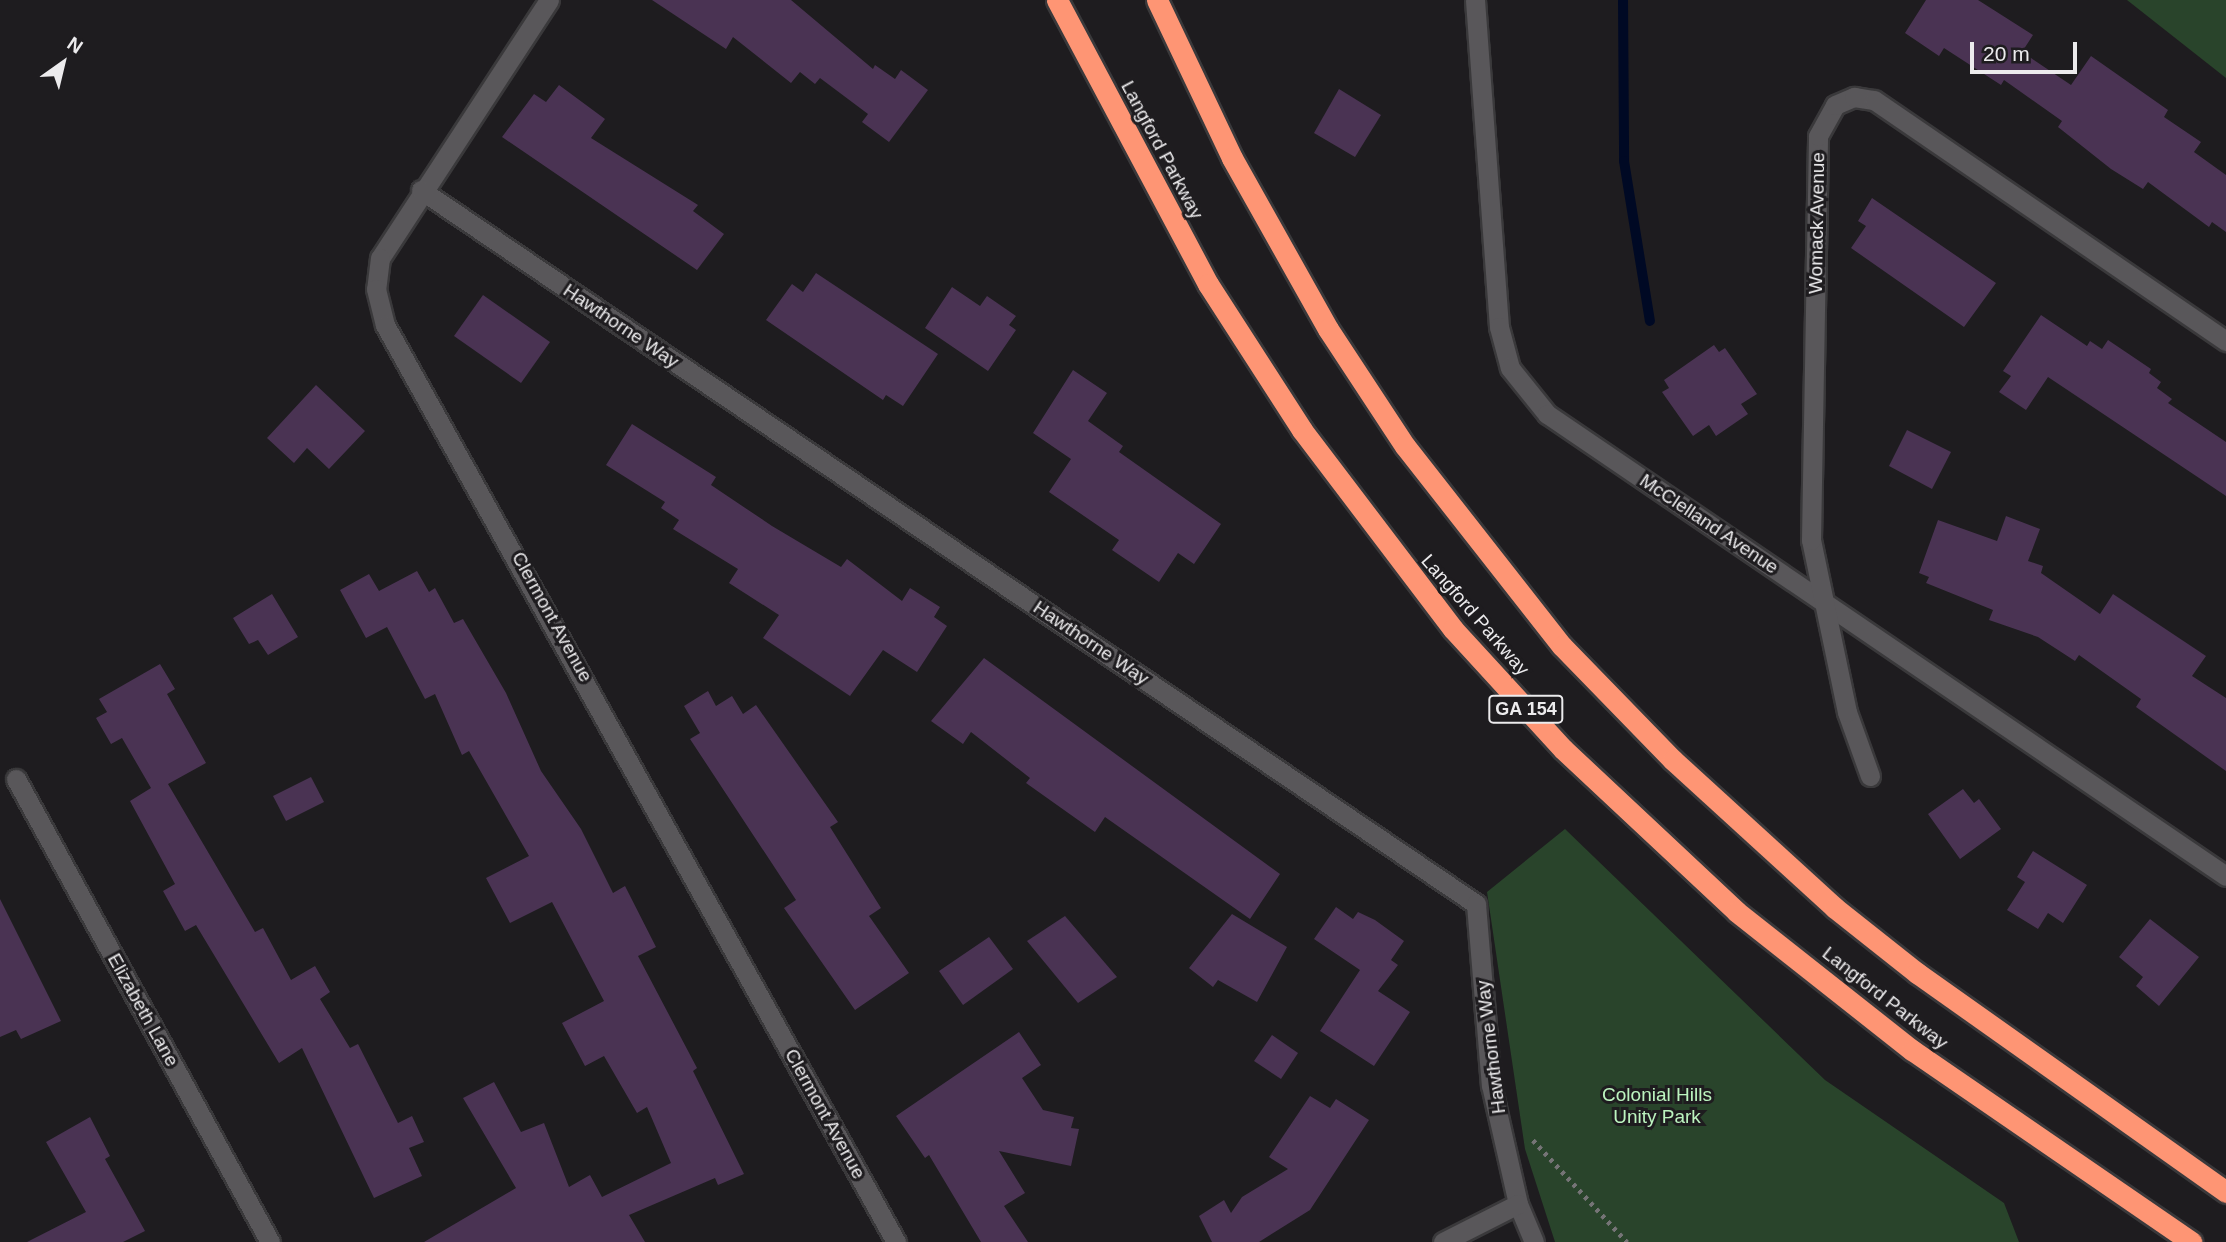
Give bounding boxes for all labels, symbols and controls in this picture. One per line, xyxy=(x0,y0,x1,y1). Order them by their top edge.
north arrow xyxy=(28,28,98,98)
scale bar xyxy=(1974,28,2081,72)
text: N xyxy=(63,33,87,58)
text: 20 m xyxy=(1983,42,2030,65)
street label: Langford Parkway xyxy=(1116,77,1208,223)
street label: Womack Avenue xyxy=(1804,151,1830,295)
street label: Hawthorne Way xyxy=(559,279,683,373)
street label: McClelland Avenue xyxy=(1635,469,1783,579)
street label: Clermont Avenue xyxy=(507,547,597,687)
street label: Langford Parkway xyxy=(1416,550,1534,680)
street label: Hawthorne Way xyxy=(1029,596,1153,690)
road number: GA 154 xyxy=(1488,694,1564,724)
street label: Langford Parkway xyxy=(1818,942,1952,1054)
street label: Elizabeth Lane xyxy=(103,949,183,1071)
street label: Hawthorne Way xyxy=(1471,979,1511,1115)
street label: Clermont Avenue xyxy=(780,1044,870,1184)
park label: Colonial Hills Unity Park xyxy=(1602,1084,1712,1128)

